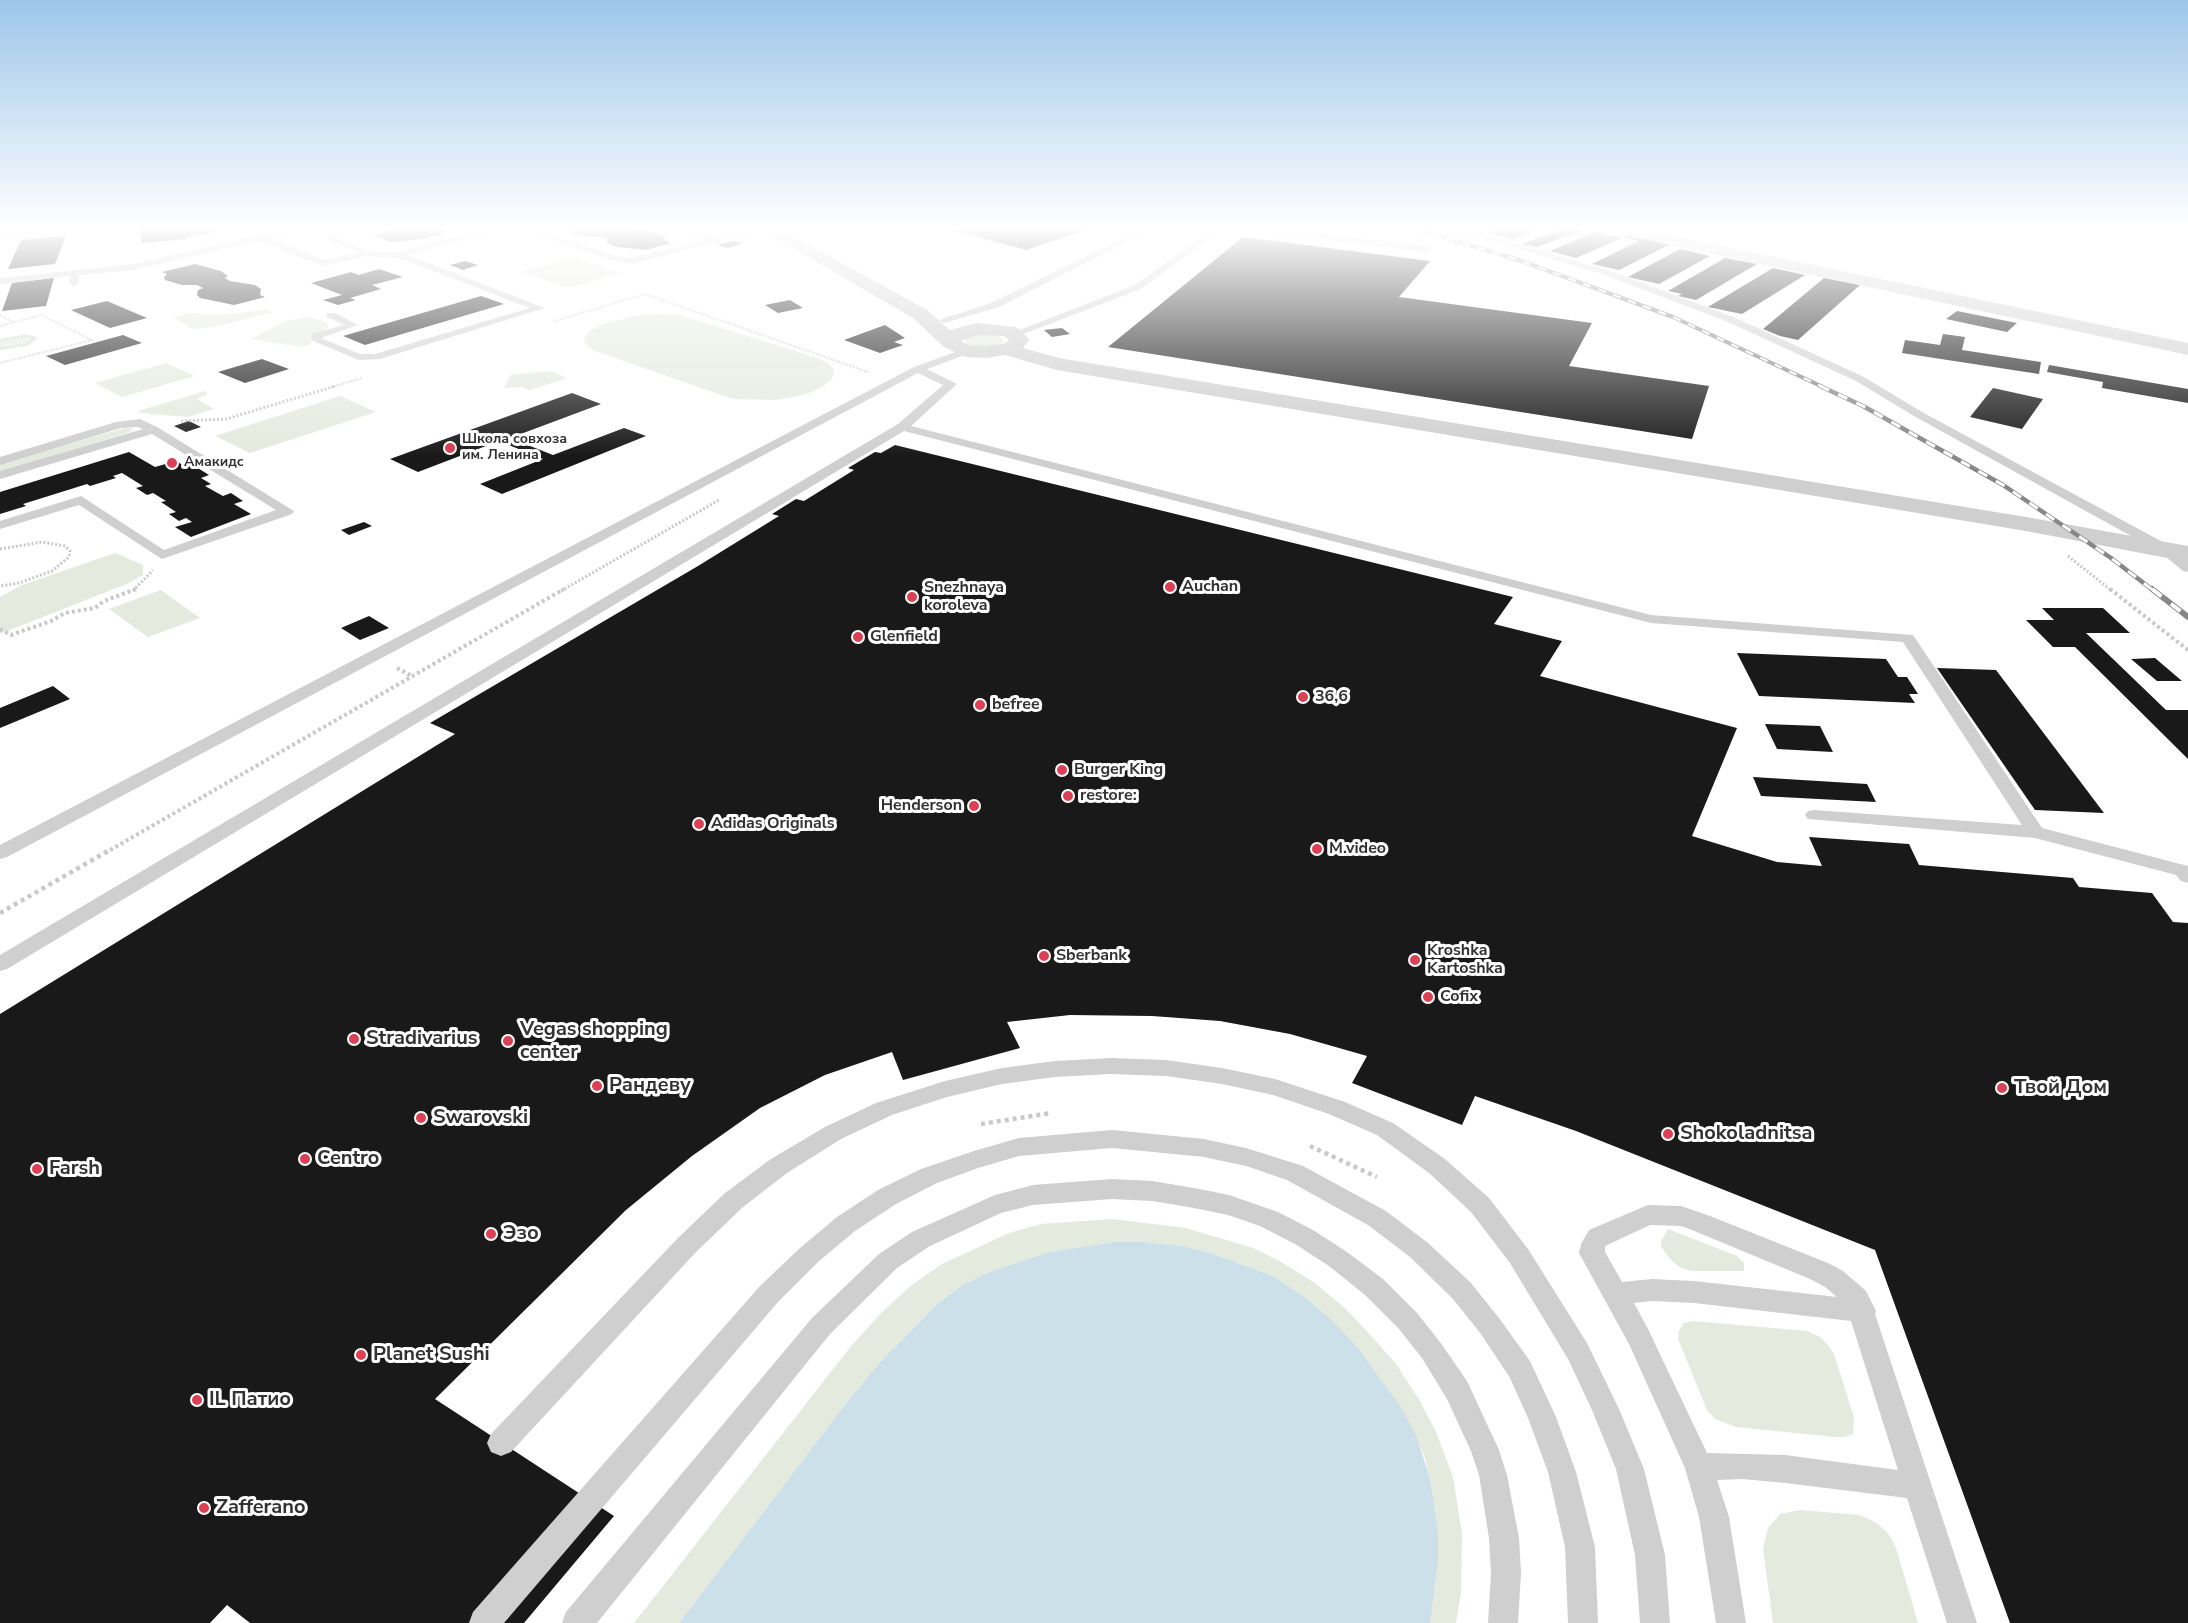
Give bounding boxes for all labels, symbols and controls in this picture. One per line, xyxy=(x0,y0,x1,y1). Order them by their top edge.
place label: Школа совхоза им. Ленина xyxy=(462,432,567,464)
marker: Школа совхоза им. Ленина xyxy=(443,441,457,455)
place label: Амакидс xyxy=(184,455,244,471)
marker: Амакидс xyxy=(165,456,179,470)
place label: Auchan xyxy=(1182,577,1238,597)
place label: Snezhnaya koroleva xyxy=(924,578,1004,616)
marker: Auchan xyxy=(1163,580,1177,594)
marker: Snezhnaya koroleva xyxy=(905,590,919,604)
place label: Glenfield xyxy=(870,627,938,647)
marker: Glenfield xyxy=(851,630,865,644)
place label: 36,6 xyxy=(1315,687,1348,707)
marker: 36,6 xyxy=(1296,690,1310,704)
place label: befree xyxy=(992,695,1040,715)
marker: befree xyxy=(973,698,987,712)
place label: Burger King xyxy=(1074,760,1163,780)
marker: Burger King xyxy=(1055,763,1069,777)
place label: restore: xyxy=(1080,786,1137,806)
marker: restore: xyxy=(1061,789,1075,803)
place label: Henderson xyxy=(881,796,962,816)
marker: Henderson xyxy=(967,799,981,813)
place label: Adidas Originals xyxy=(711,814,835,834)
marker: Adidas Originals xyxy=(692,817,706,831)
place label: M.video xyxy=(1329,839,1386,859)
marker: M.video xyxy=(1310,842,1324,856)
place label: Kroshka Kartoshka xyxy=(1427,941,1503,979)
place label: Sberbank xyxy=(1056,946,1127,966)
marker: Sberbank xyxy=(1037,949,1051,963)
marker: Kroshka Kartoshka xyxy=(1408,953,1422,967)
place label: Cofix xyxy=(1440,987,1478,1007)
marker: Cofix xyxy=(1421,990,1435,1004)
place label: Vegas shopping center xyxy=(520,1018,668,1065)
place label: Stradivarius xyxy=(366,1027,478,1051)
marker: Stradivarius xyxy=(347,1032,361,1046)
marker: Vegas shopping center xyxy=(501,1034,515,1048)
place label: Рандеву xyxy=(609,1074,691,1098)
place label: Твой Дом xyxy=(2014,1076,2107,1100)
marker: Рандеву xyxy=(590,1079,604,1093)
marker: Твой Дом xyxy=(1995,1081,2009,1095)
place label: Swarovski xyxy=(433,1106,528,1130)
marker: Swarovski xyxy=(414,1111,428,1125)
place label: Shokoladnitsa xyxy=(1680,1122,1812,1146)
marker: Shokoladnitsa xyxy=(1661,1127,1675,1141)
place label: Centro xyxy=(317,1147,379,1171)
marker: Centro xyxy=(298,1152,312,1166)
place label: Farsh xyxy=(49,1157,100,1181)
marker: Farsh xyxy=(30,1162,44,1176)
place label: Эзо xyxy=(503,1222,539,1246)
marker: Эзо xyxy=(484,1227,498,1241)
place label: Planet Sushi xyxy=(373,1343,490,1367)
marker: Planet Sushi xyxy=(354,1348,368,1362)
place label: IL Патио xyxy=(209,1388,291,1412)
marker: IL Патио xyxy=(190,1393,204,1407)
place label: Zafferano xyxy=(216,1496,305,1520)
marker: Zafferano xyxy=(197,1501,211,1515)

